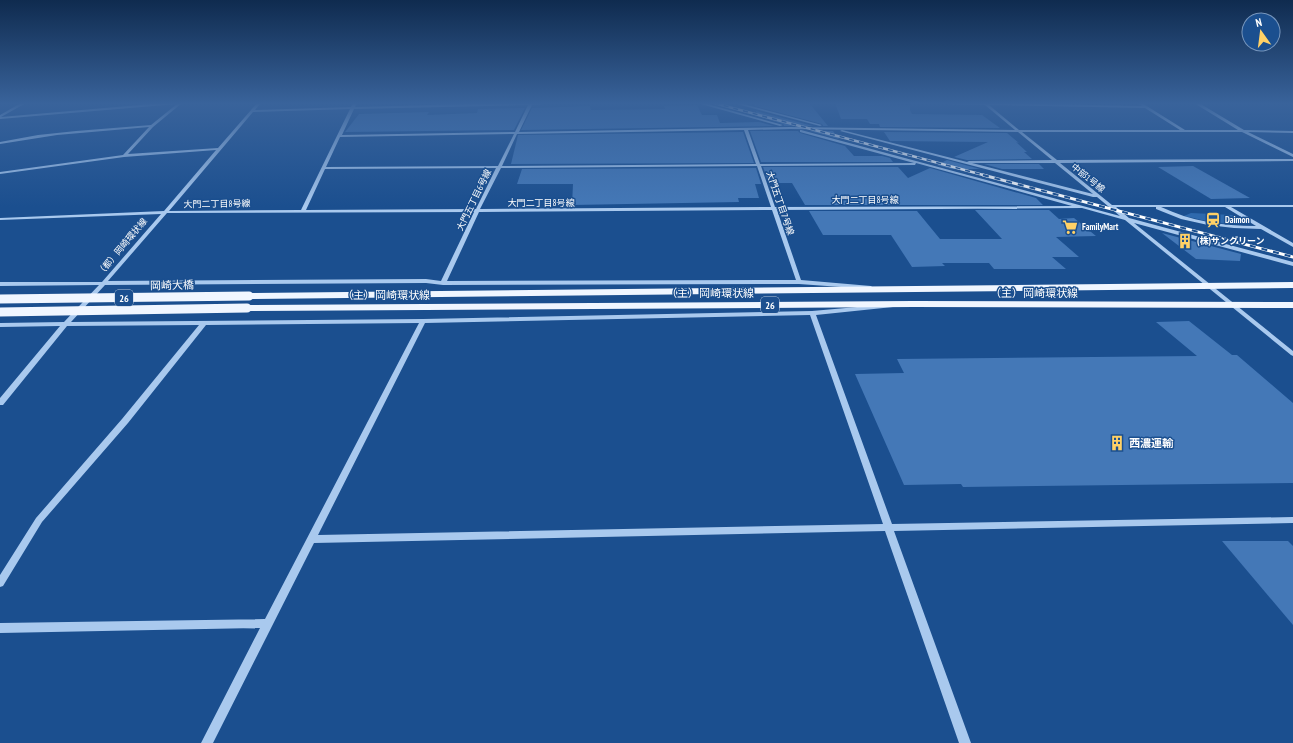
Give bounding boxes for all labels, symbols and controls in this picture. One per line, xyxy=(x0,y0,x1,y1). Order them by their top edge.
north arrow xyxy=(1241,12,1281,52)
text: N xyxy=(1254,15,1263,30)
street label: 中部1号線 xyxy=(1069,161,1108,195)
street label: 大門五丁目6号線 xyxy=(454,166,494,232)
street label: 大門五丁目7号線 xyxy=(764,169,797,237)
street label: 大門二丁目8号線 xyxy=(831,194,900,205)
street label: 大門二丁目8号線 xyxy=(183,197,252,210)
street label: 大門二丁目8号線 xyxy=(507,197,576,208)
station icon: Daimon xyxy=(1204,211,1222,229)
place label: Daimon xyxy=(1225,214,1250,225)
street label: （都）岡崎環状線 xyxy=(94,215,150,278)
supermarket icon: FamilyMart xyxy=(1061,218,1079,236)
place label: FamilyMart xyxy=(1082,221,1119,232)
building icon: (株)サングリーン xyxy=(1176,232,1194,250)
place label: (株)サングリーン xyxy=(1197,235,1265,247)
street label: 岡崎大橋 xyxy=(150,278,194,292)
street label: （主）岡崎環状線 xyxy=(666,286,754,300)
street label: （主）岡崎環状線 xyxy=(990,286,1078,300)
street label: （主）岡崎環状線 xyxy=(342,288,430,302)
road number: 26 xyxy=(115,290,133,306)
road number: 26 xyxy=(761,297,779,313)
building icon: 西濃運輸 xyxy=(1108,434,1126,452)
place label: 西濃運輸 xyxy=(1129,436,1174,450)

